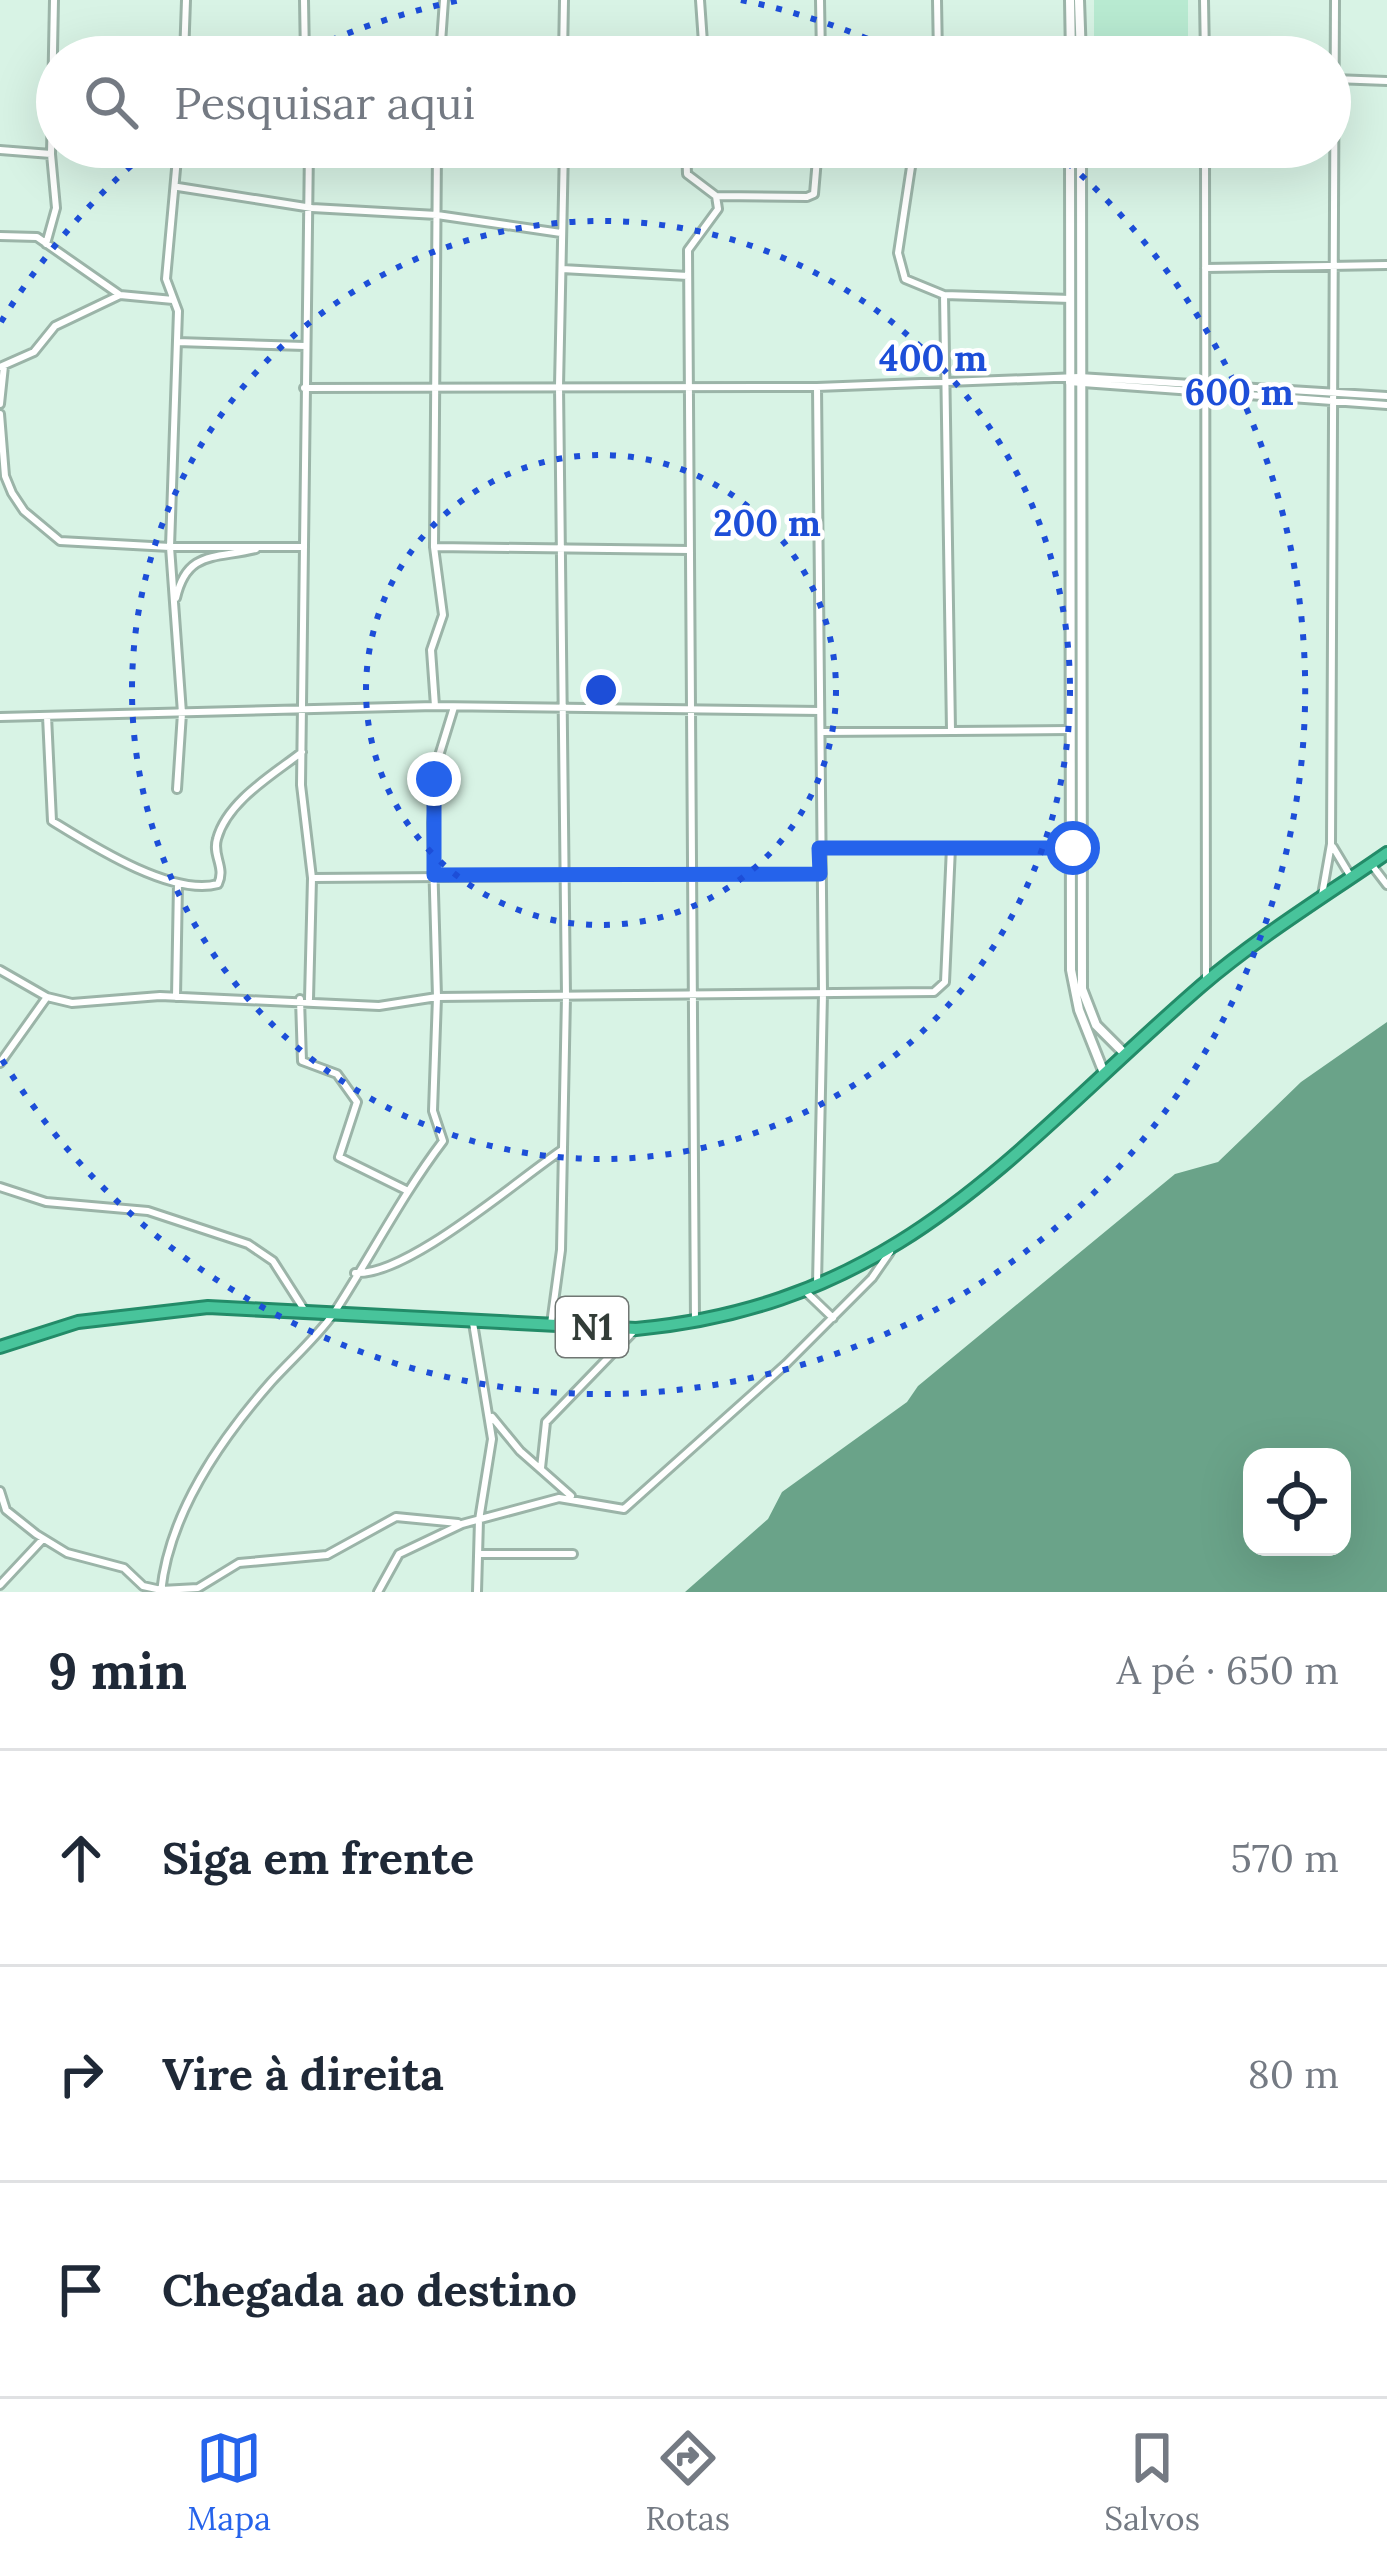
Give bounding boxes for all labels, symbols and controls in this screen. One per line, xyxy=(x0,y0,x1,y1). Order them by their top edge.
search box xyxy=(36,36,1351,168)
icon: search xyxy=(78,69,144,135)
text: Pesquisar aqui xyxy=(174,74,475,131)
text: 400 m xyxy=(879,335,987,381)
text: 600 m xyxy=(1184,369,1294,415)
text: 200 m xyxy=(713,500,821,546)
centre of rings xyxy=(580,669,622,711)
route end xyxy=(407,752,461,806)
route start xyxy=(1046,821,1100,875)
road number: N1 xyxy=(556,1297,628,1357)
map controls xyxy=(1243,1448,1351,1556)
button: locate xyxy=(1243,1448,1351,1556)
text: 9 min xyxy=(48,1638,187,1703)
text: A pé · 650 m xyxy=(1117,1645,1339,1695)
icon: ahead xyxy=(48,1825,114,1891)
text: Siga em frente xyxy=(162,1829,474,1886)
text: 570 m xyxy=(1230,1833,1339,1883)
icon: right xyxy=(48,2041,114,2107)
text: Vire à direita xyxy=(162,2045,444,2102)
text: 80 m xyxy=(1248,2049,1339,2099)
icon: arrive xyxy=(48,2257,114,2323)
text: Chegada ao destino xyxy=(162,2261,577,2318)
tab: Mapa xyxy=(187,2425,271,2539)
tab: Rotas xyxy=(645,2425,730,2539)
tab: Salvos xyxy=(1104,2425,1200,2539)

